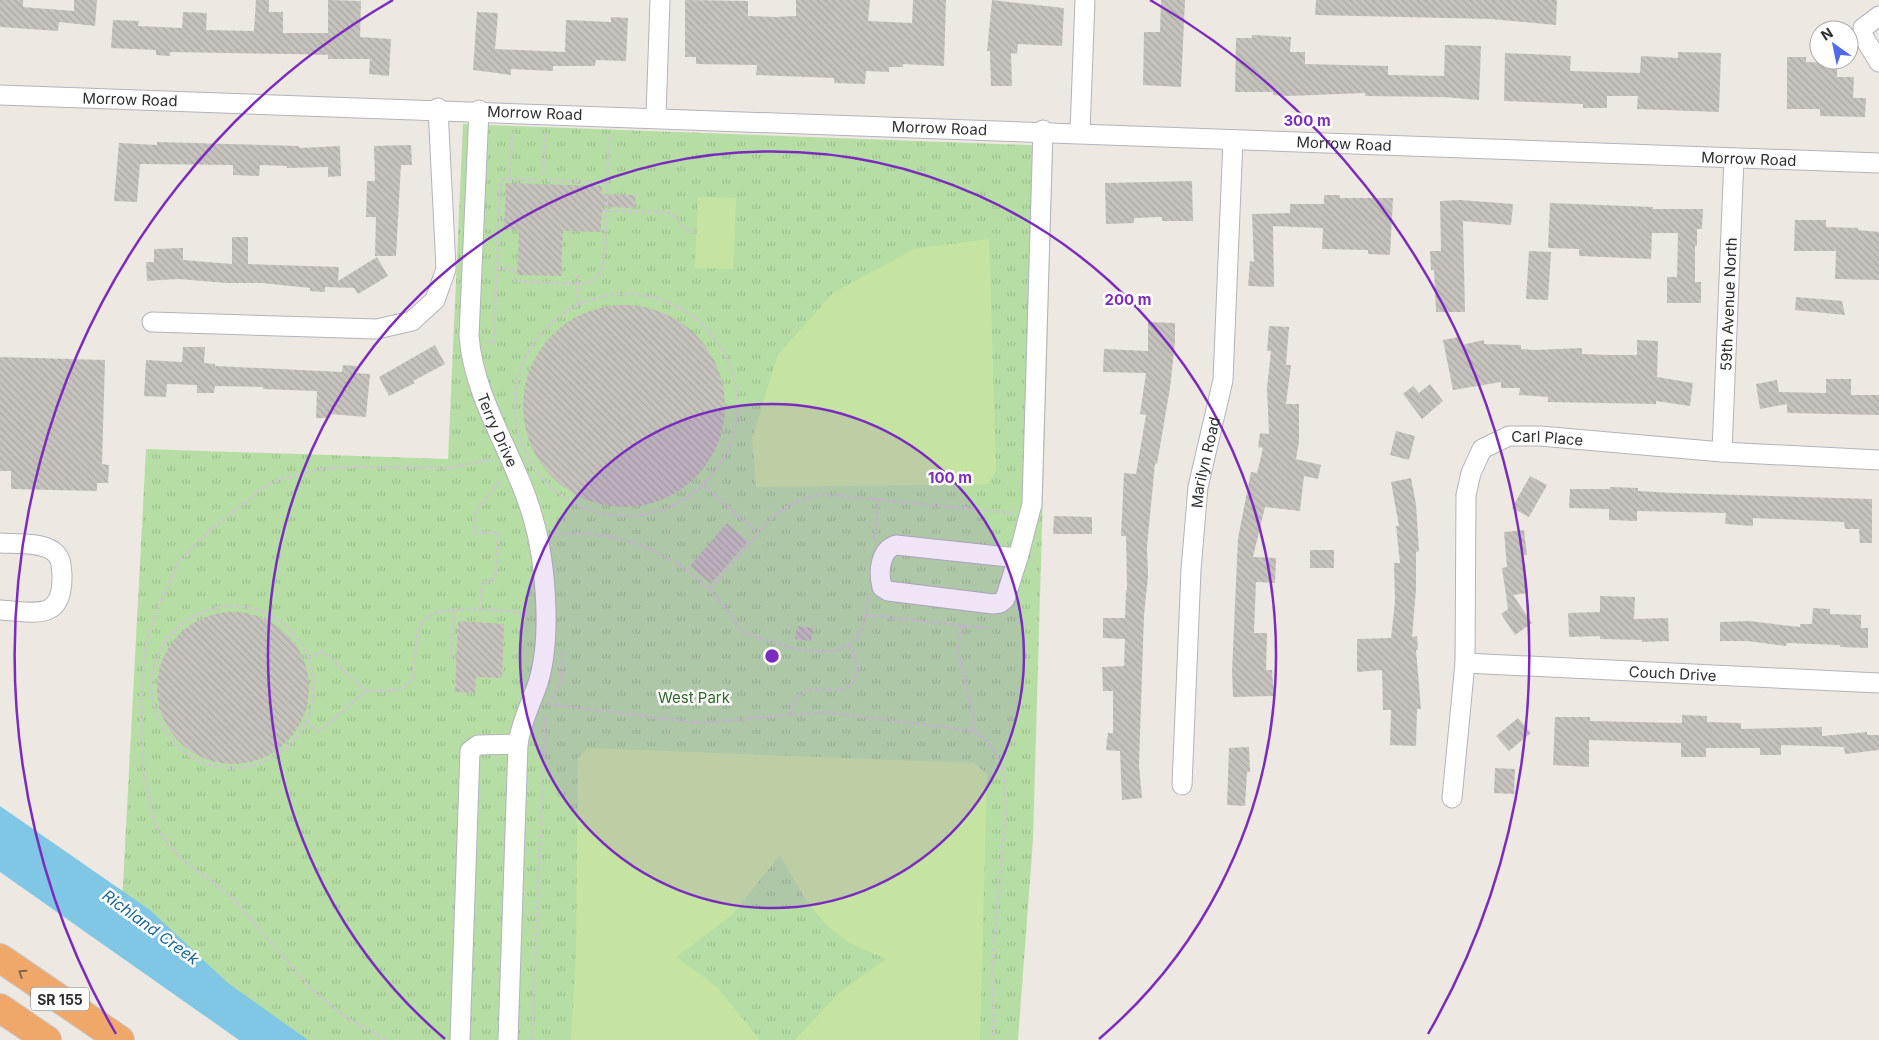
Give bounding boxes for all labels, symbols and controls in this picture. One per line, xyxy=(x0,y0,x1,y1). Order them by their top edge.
north arrow xyxy=(1809,20,1859,70)
text: N xyxy=(1818,24,1836,44)
street label: Morrow Road xyxy=(82,88,178,110)
street label: Morrow Road xyxy=(487,101,583,124)
text: 300 m xyxy=(1283,111,1331,130)
street label: Morrow Road xyxy=(891,116,987,139)
street label: Morrow Road xyxy=(1296,132,1392,154)
street label: Morrow Road xyxy=(1701,147,1797,170)
street label: 59th Avenue North xyxy=(1716,237,1740,371)
text: 200 m xyxy=(1105,290,1151,309)
street label: Terry Drive xyxy=(473,390,522,470)
street label: Marilyn Road xyxy=(1187,415,1224,509)
street label: Carl Place xyxy=(1511,427,1584,449)
text: 100 m xyxy=(928,468,972,487)
centre of rings xyxy=(763,647,781,665)
street label: Couch Drive xyxy=(1628,661,1717,685)
park label: West Park xyxy=(658,688,731,707)
water label: Richland Creek xyxy=(99,885,204,969)
one-way arrow xyxy=(18,970,27,979)
road number: SR 155 xyxy=(31,988,89,1011)

